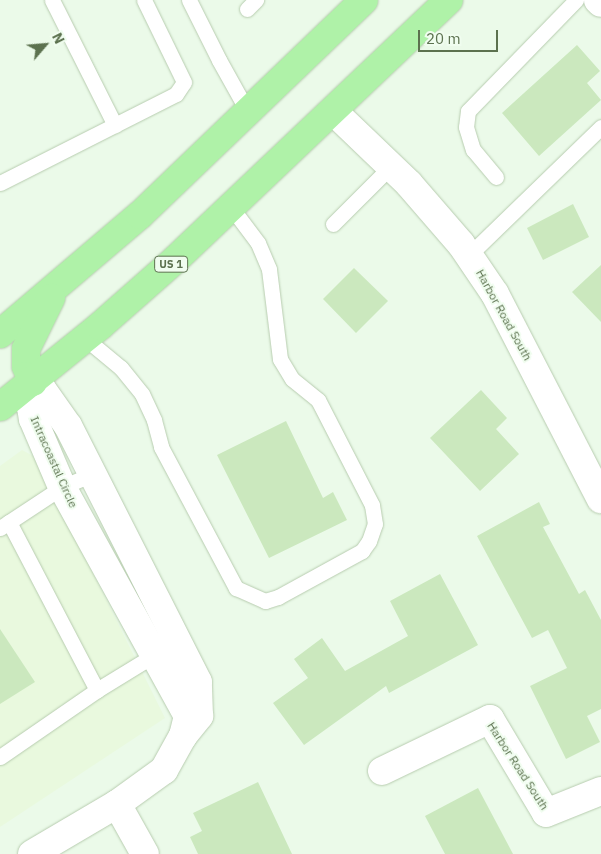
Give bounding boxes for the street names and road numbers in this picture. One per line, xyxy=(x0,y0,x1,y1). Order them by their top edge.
road number: US 1 xyxy=(154,255,188,272)
street label: Harbor Road South xyxy=(473,267,535,363)
street label: Intracoastal Circle xyxy=(27,414,81,510)
street label: Harbor Road South xyxy=(484,719,552,813)

